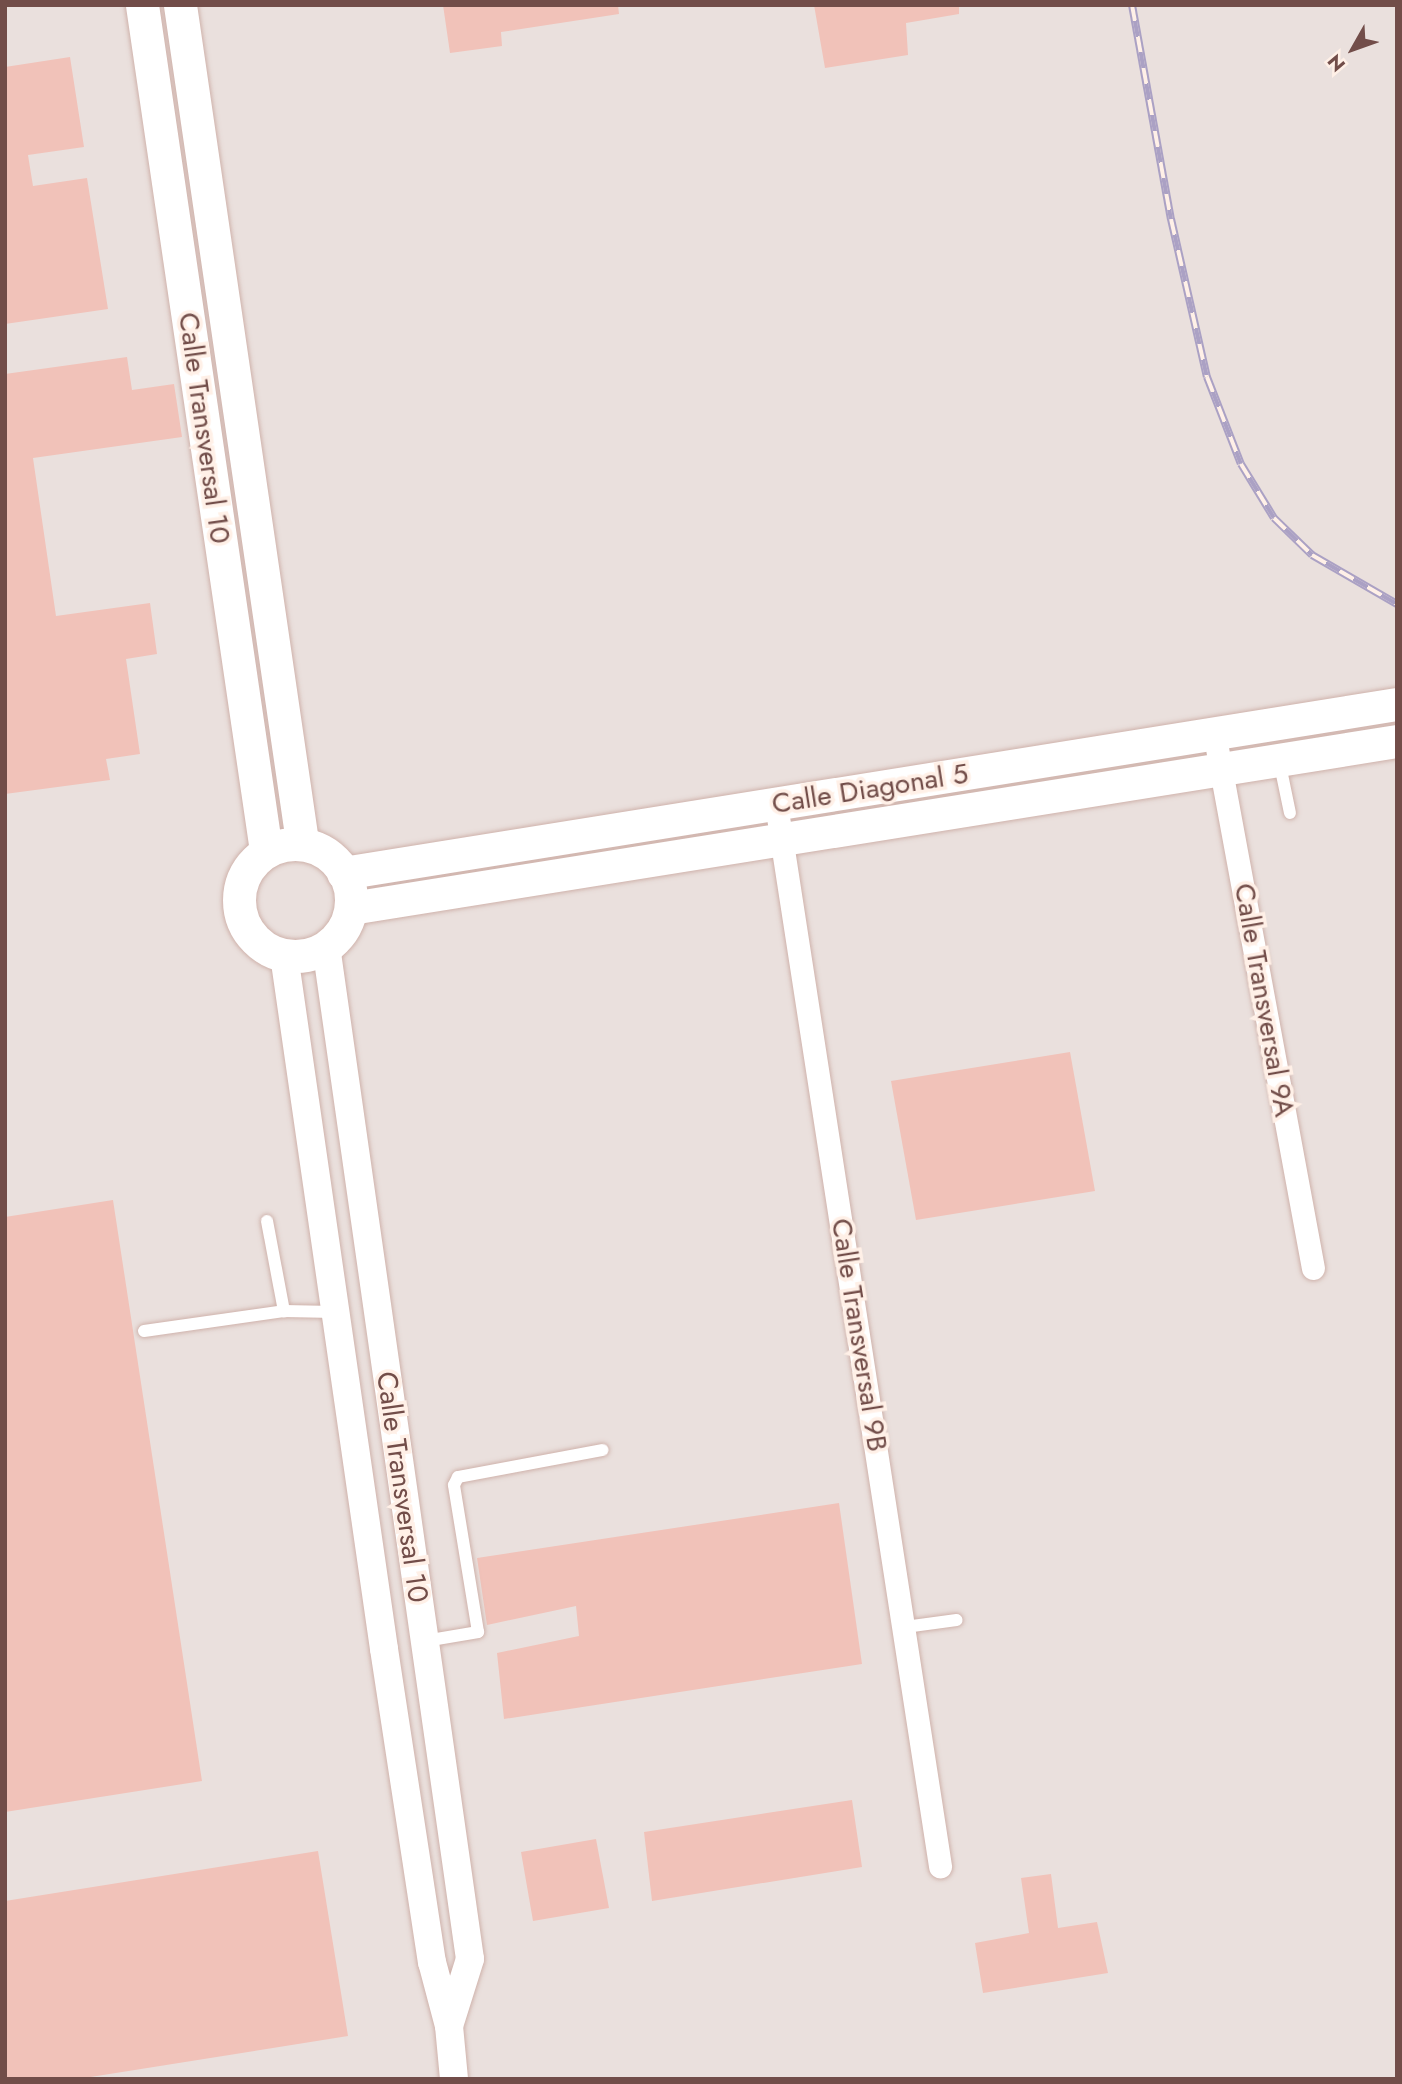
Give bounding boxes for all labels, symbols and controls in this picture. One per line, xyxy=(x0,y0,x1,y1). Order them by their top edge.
north arrow xyxy=(1318,14,1388,84)
text: N xyxy=(1321,48,1352,77)
street label: Calle Transversal 10 xyxy=(171,310,237,546)
street label: Calle Diagonal 5 xyxy=(769,757,971,821)
street label: Calle Transversal 9A xyxy=(1227,881,1301,1119)
street label: Calle Transversal 9B xyxy=(824,1216,894,1454)
street label: Calle Transversal 10 xyxy=(369,1369,435,1605)

